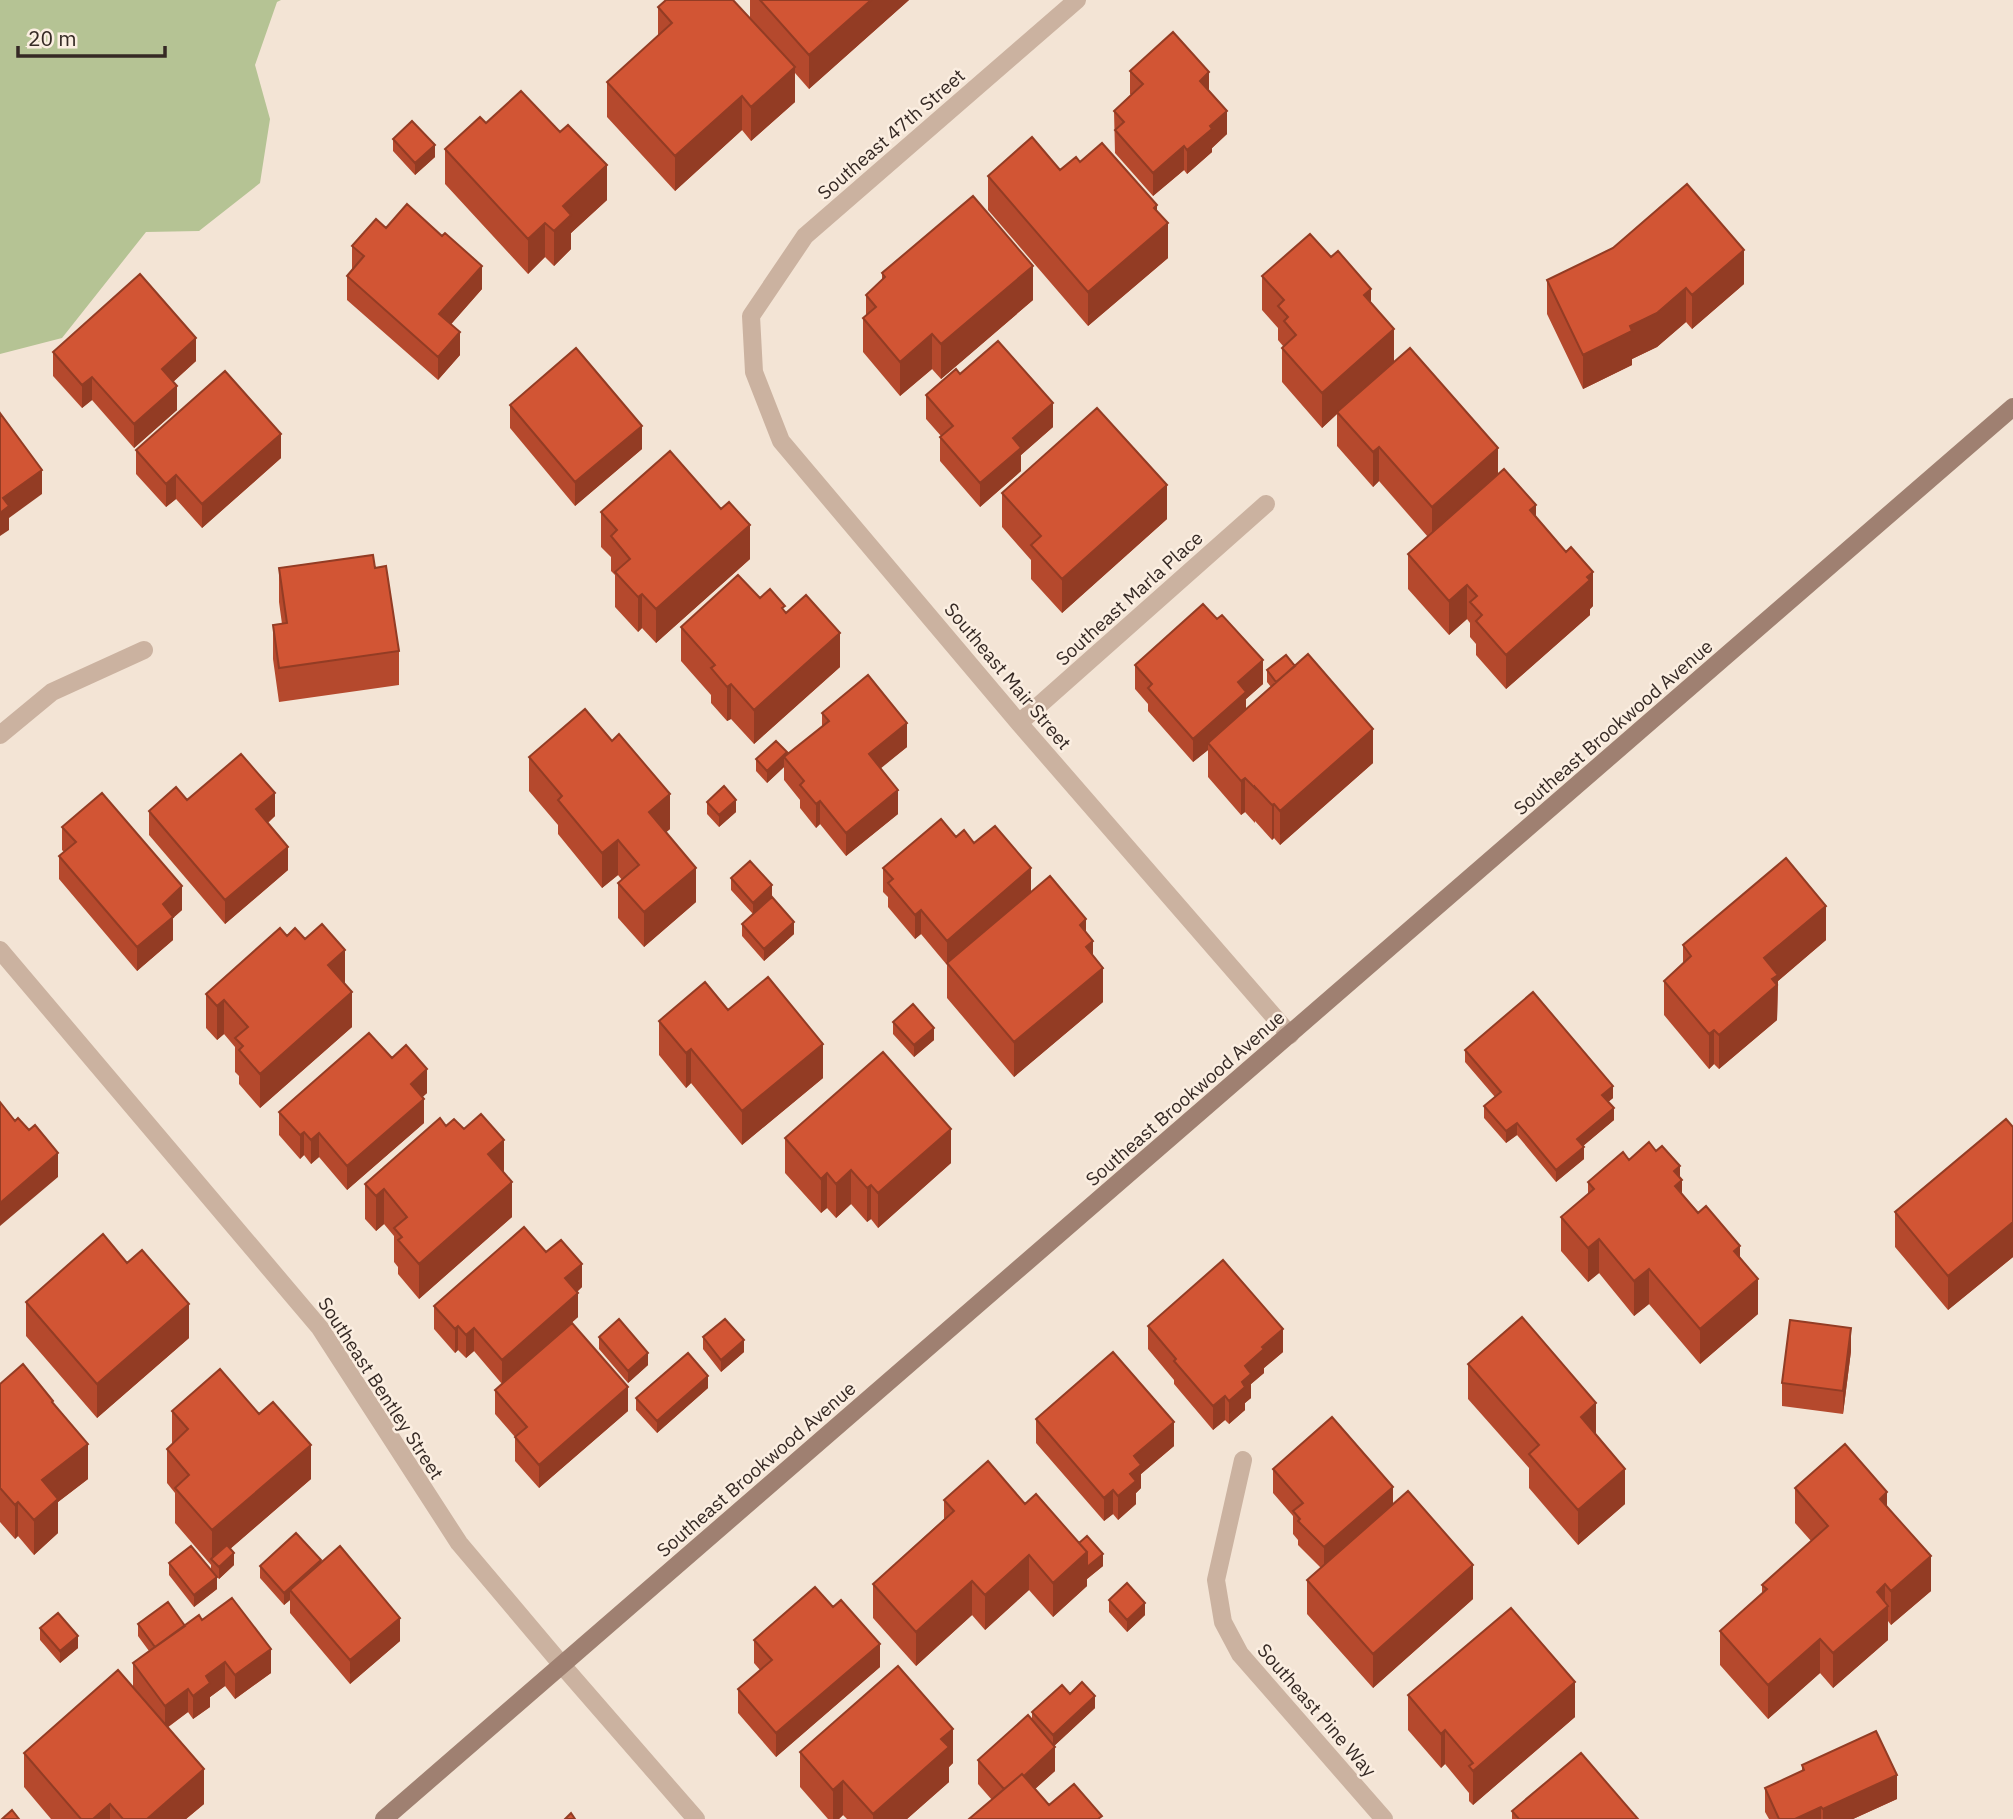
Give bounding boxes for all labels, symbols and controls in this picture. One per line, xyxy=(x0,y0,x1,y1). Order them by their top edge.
scale bar xyxy=(18,14,164,58)
text: 20 m xyxy=(28,24,77,52)
street label: Southeast 47th Street xyxy=(812,63,970,205)
street label: Southeast Marla Place xyxy=(1050,526,1208,670)
street label: Southeast Mair Street xyxy=(939,598,1077,754)
street label: Southeast Brookwood Avenue xyxy=(1508,634,1718,820)
street label: Southeast Brookwood Avenue xyxy=(1080,1005,1290,1191)
street label: Southeast Bentley Street xyxy=(313,1292,449,1484)
street label: Southeast Brookwood Avenue xyxy=(651,1376,861,1562)
street label: Southeast Pine Way xyxy=(1252,1638,1382,1782)

